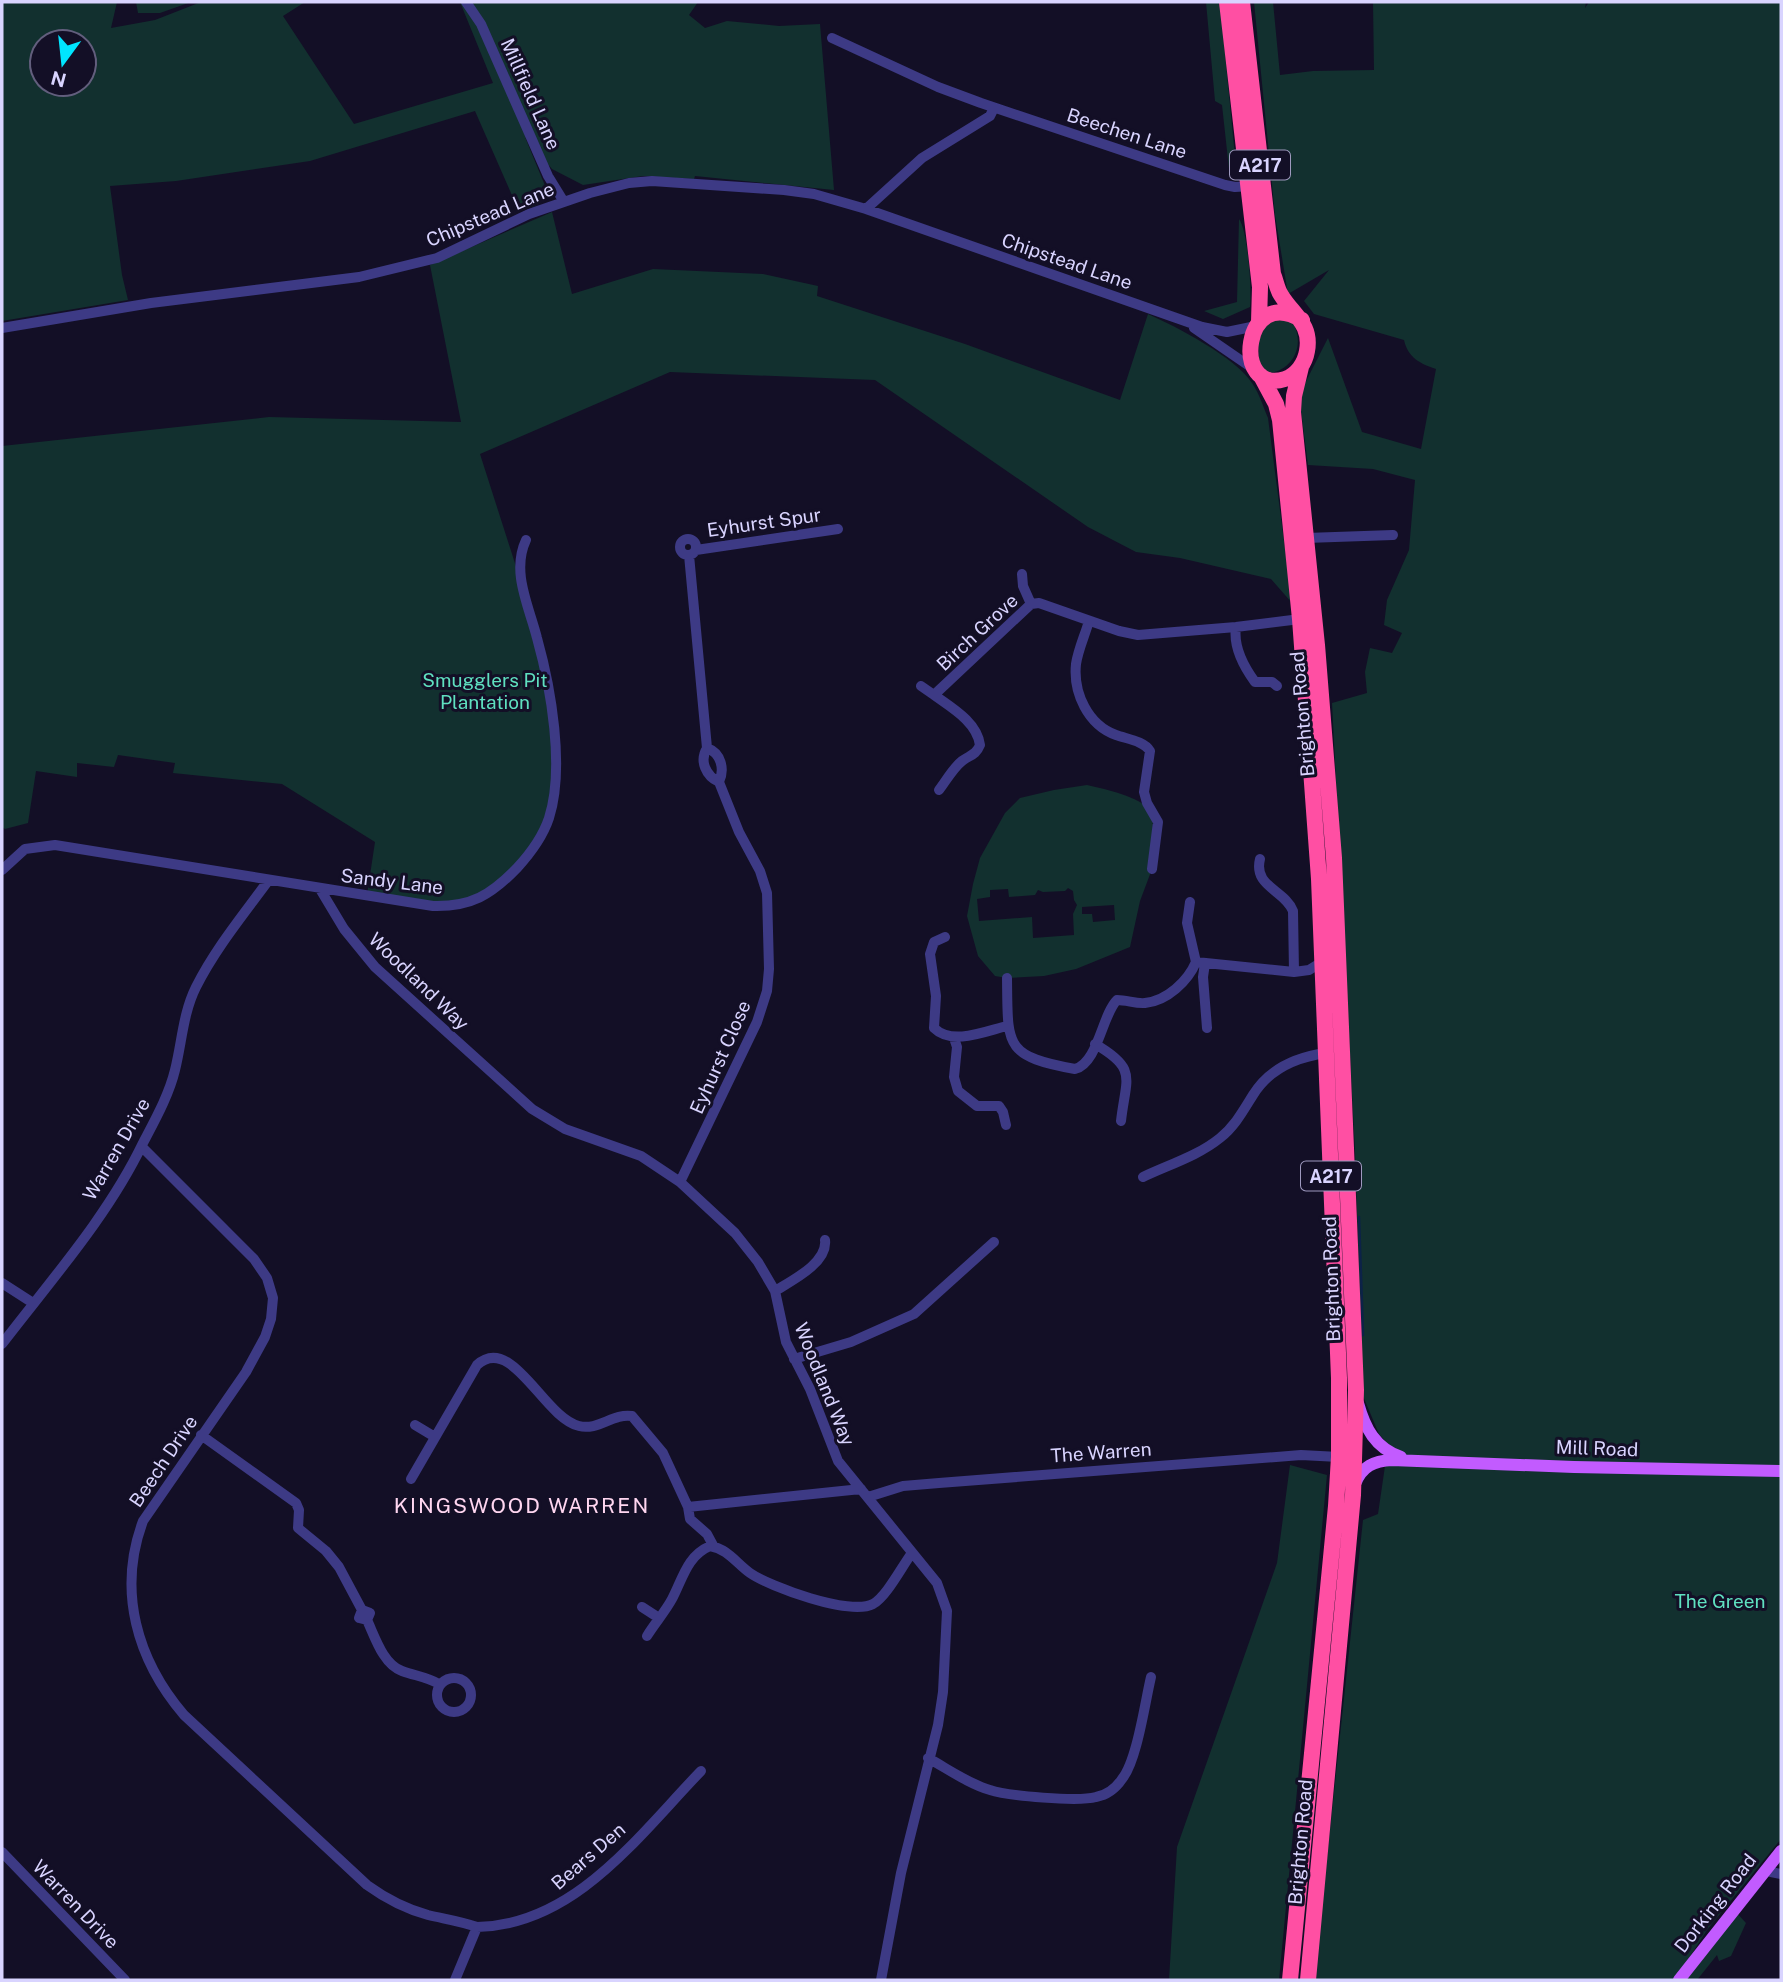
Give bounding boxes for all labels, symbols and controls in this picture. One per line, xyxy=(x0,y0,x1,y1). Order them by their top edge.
north arrow xyxy=(28,28,98,98)
street label: Millfield Lane xyxy=(497,35,565,153)
text: N xyxy=(49,67,69,92)
street label: Beechen Lane xyxy=(1064,103,1190,163)
road number: A217 xyxy=(1230,150,1290,180)
street label: Chipstead Lane xyxy=(423,177,557,251)
street label: Chipstead Lane xyxy=(999,228,1135,294)
street label: Eyhurst Spur xyxy=(705,503,823,541)
street label: Birch Grove xyxy=(932,589,1022,675)
street label: Brighton Road xyxy=(1286,650,1318,778)
park label: Smugglers Pit Plantation xyxy=(422,669,548,713)
street label: Sandy Lane xyxy=(339,864,445,898)
street label: Woodland Way xyxy=(364,928,474,1034)
street label: Eyhurst Close xyxy=(685,997,755,1117)
street label: Warren Drive xyxy=(78,1094,154,1204)
road number: A217 xyxy=(1301,1162,1361,1190)
street label: Brighton Road xyxy=(1318,1216,1344,1342)
street label: Woodland Way xyxy=(790,1319,860,1449)
street label: Beech Drive xyxy=(124,1411,202,1511)
street label: Mill Road xyxy=(1555,1436,1639,1460)
street label: The Warren xyxy=(1050,1437,1152,1467)
district label: KINGSWOOD WARREN xyxy=(394,1493,650,1518)
park label: The Green xyxy=(1674,1590,1766,1612)
street label: Brighton Road xyxy=(1284,1778,1316,1906)
street label: Bears Den xyxy=(547,1818,629,1894)
street label: Dorking Road xyxy=(1670,1849,1760,1957)
street label: Warren Drive xyxy=(28,1855,124,1953)

